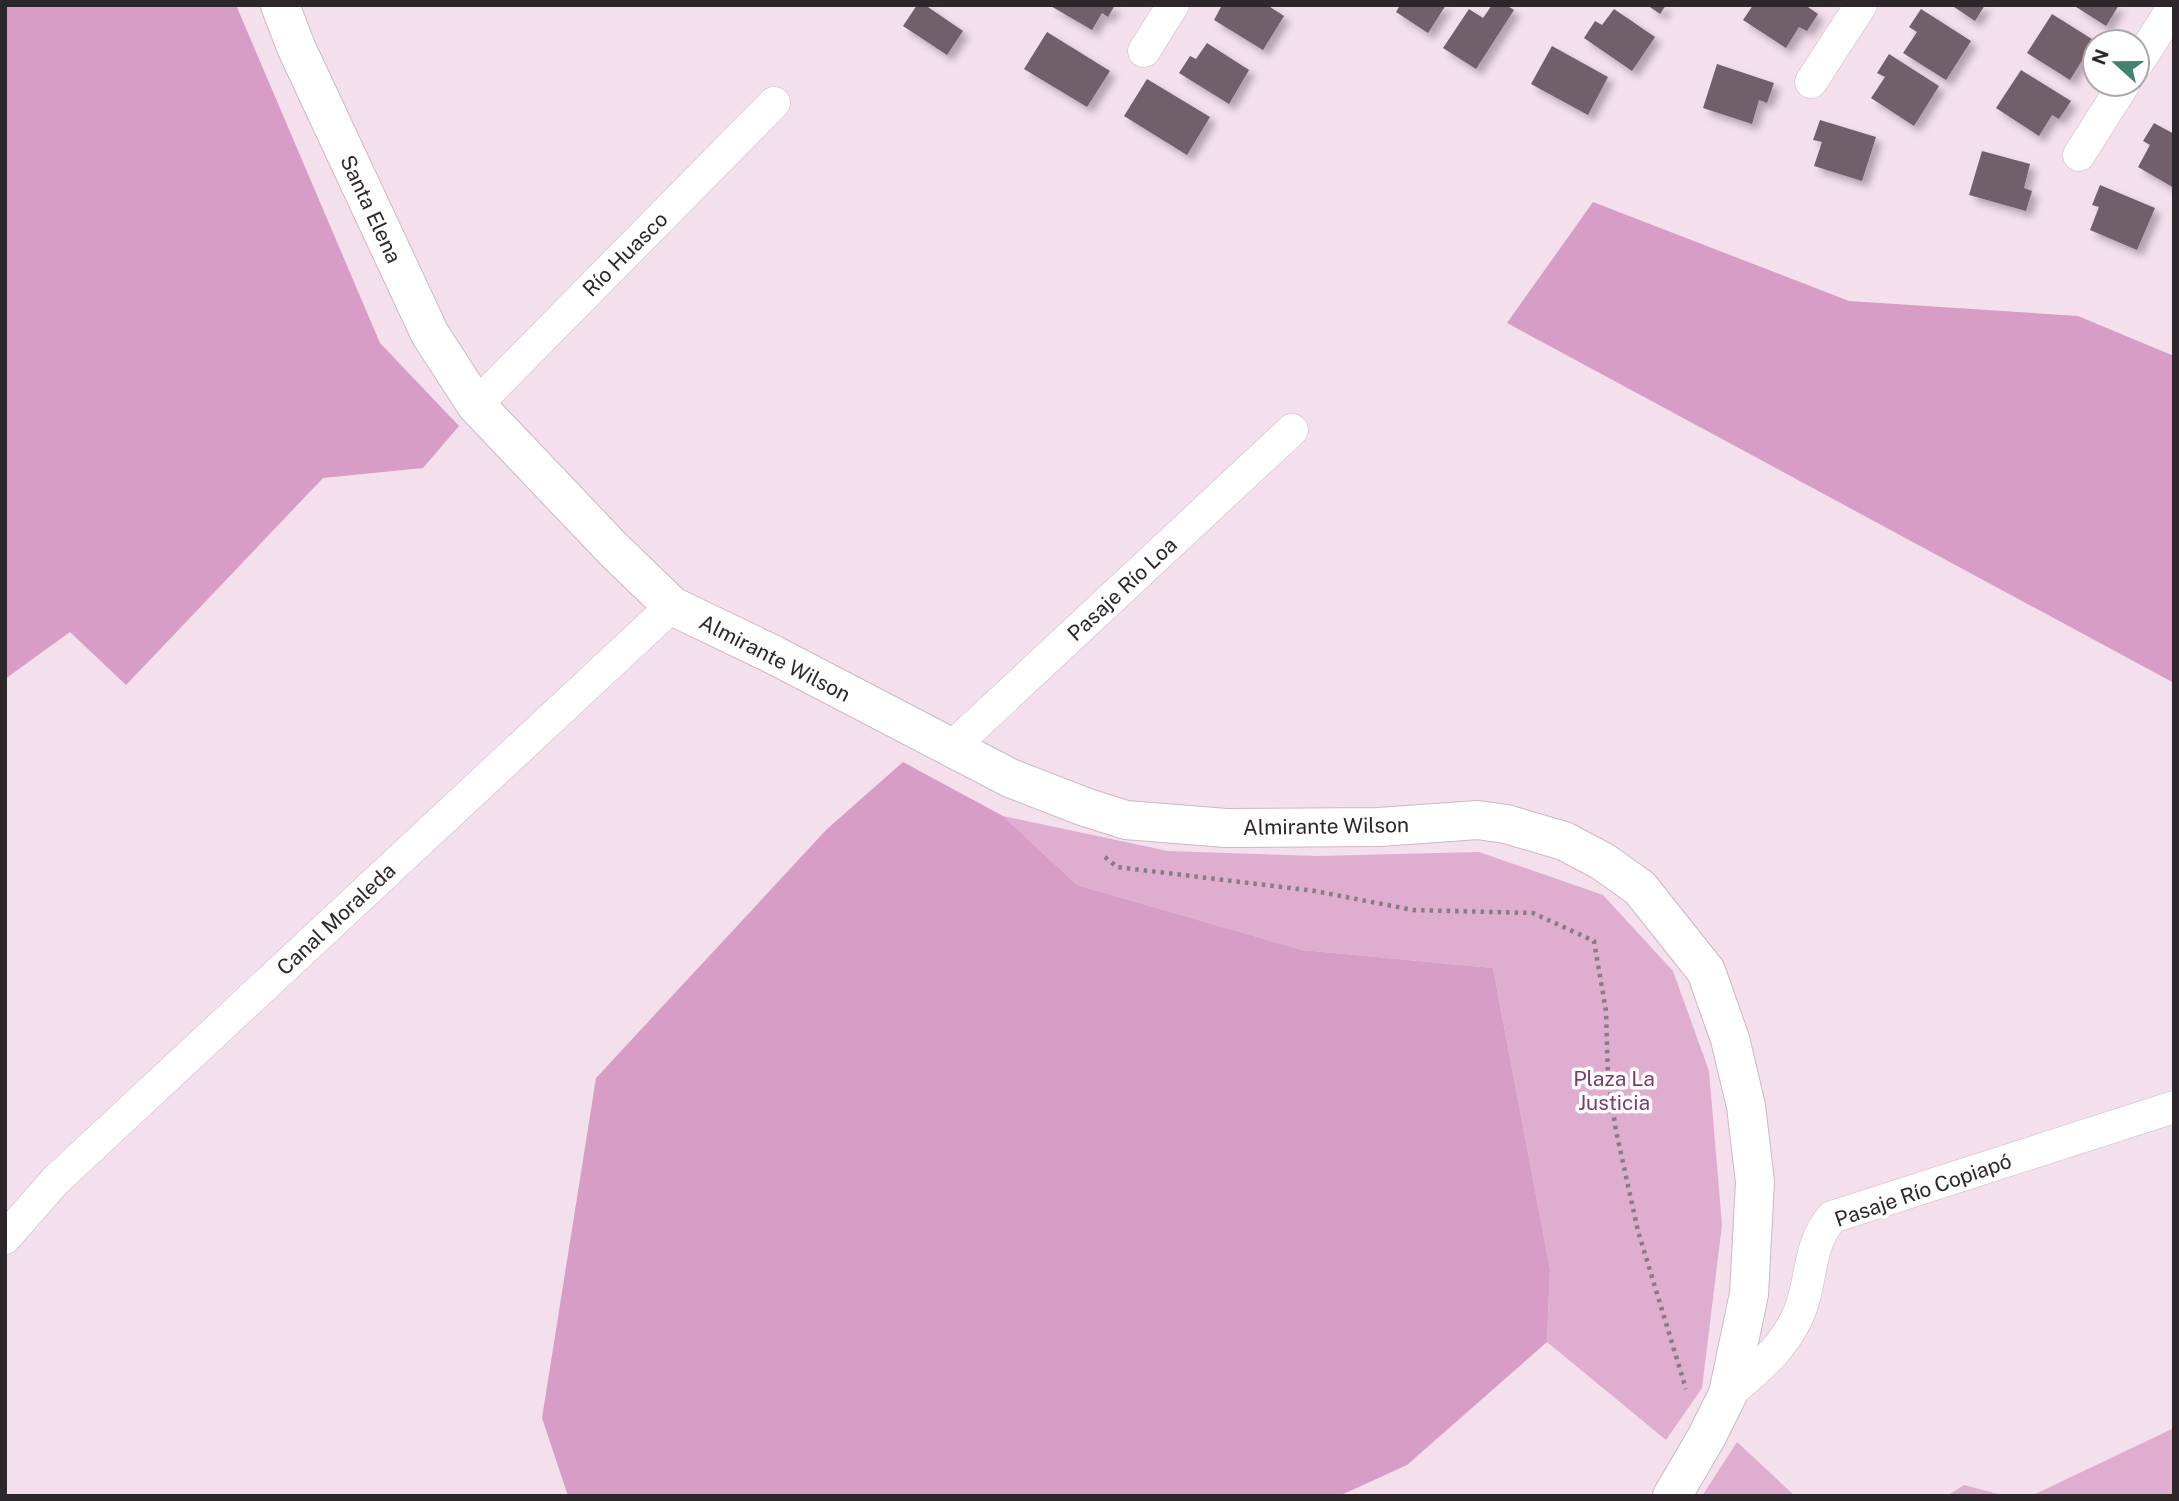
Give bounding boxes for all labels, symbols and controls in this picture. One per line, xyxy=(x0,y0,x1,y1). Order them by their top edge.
north arrow xyxy=(2081,28,2151,98)
text: N xyxy=(2087,46,2113,68)
street label: Santa Elena xyxy=(335,151,407,267)
street label: Río Huasco xyxy=(577,206,673,302)
street label: Pasaje Río Loa xyxy=(1062,532,1182,646)
street label: Almirante Wilson xyxy=(695,609,855,707)
street label: Almirante Wilson xyxy=(1243,812,1409,840)
street label: Canal Moraleda xyxy=(272,858,400,980)
park label: Plaza La Justicia xyxy=(1573,1066,1655,1115)
street label: Pasaje Río Copiapó xyxy=(1831,1148,2015,1232)

